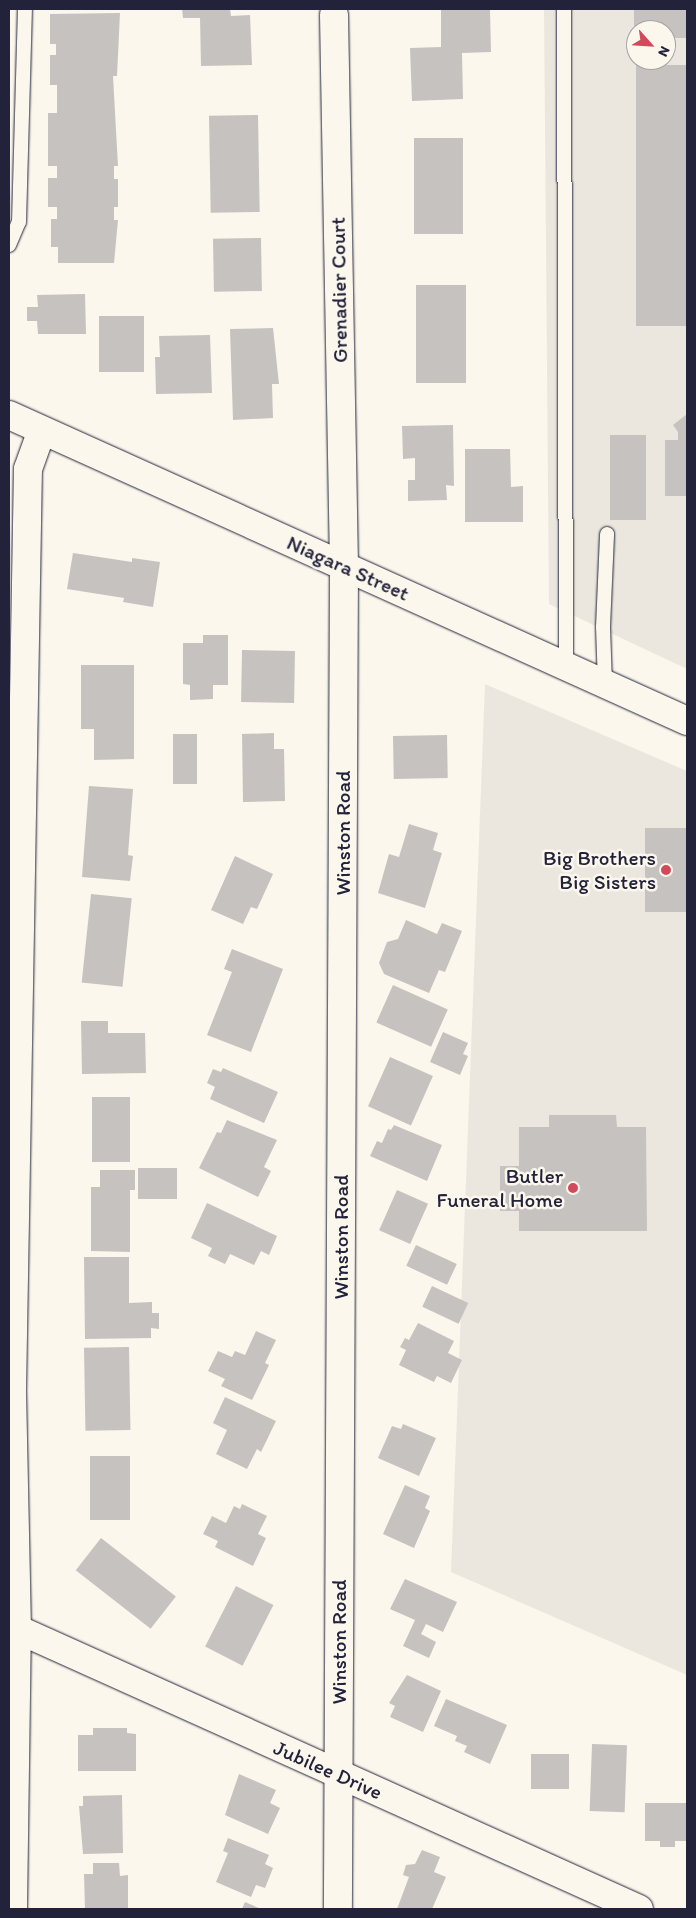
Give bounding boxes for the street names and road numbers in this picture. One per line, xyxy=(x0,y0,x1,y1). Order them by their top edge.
street label: Grenadier Court xyxy=(325,217,353,363)
street label: Niagara Street xyxy=(283,530,413,606)
street label: Winston Road xyxy=(330,771,356,895)
street label: Winston Road xyxy=(328,1175,354,1299)
street label: Winston Road xyxy=(326,1580,352,1704)
street label: Jubilee Drive xyxy=(270,1735,386,1805)

